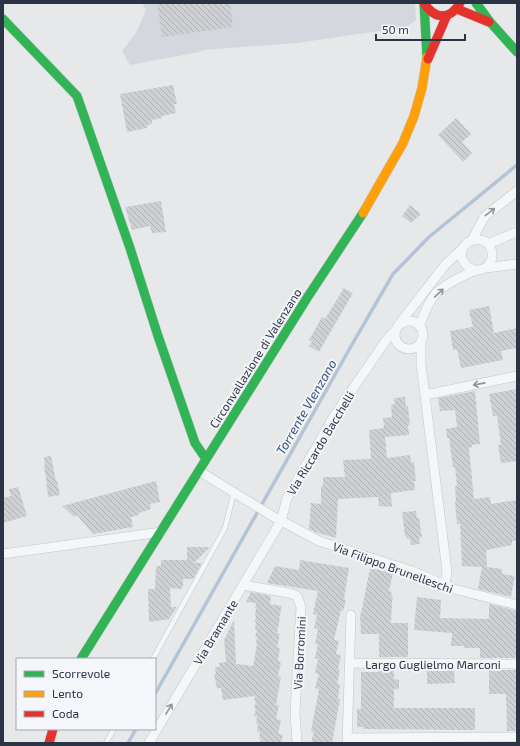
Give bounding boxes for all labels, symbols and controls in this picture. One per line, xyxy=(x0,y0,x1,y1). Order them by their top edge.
scale bar xyxy=(376,16,465,42)
text: 50 m xyxy=(382,22,409,36)
one-way arrow xyxy=(485,208,496,216)
street label: Circonvallazione di Valenzano xyxy=(206,285,304,430)
one-way arrow xyxy=(434,288,444,297)
water label: Torrente Vlenzano xyxy=(272,356,340,458)
one-way arrow xyxy=(473,380,486,388)
street label: Via Riccardo Bacchelli xyxy=(284,389,357,497)
street label: Via Filippo Brunelleschi xyxy=(331,539,455,595)
street label: Via Bramante xyxy=(190,597,240,667)
street label: Via Borromini xyxy=(290,616,308,690)
street label: Largo Guglielmo Marconi xyxy=(365,657,501,671)
legend xyxy=(16,658,156,730)
text: Scorrevole xyxy=(52,666,110,680)
text: Lento xyxy=(52,686,83,700)
one-way arrow xyxy=(165,703,173,715)
text: Coda xyxy=(52,706,79,720)

